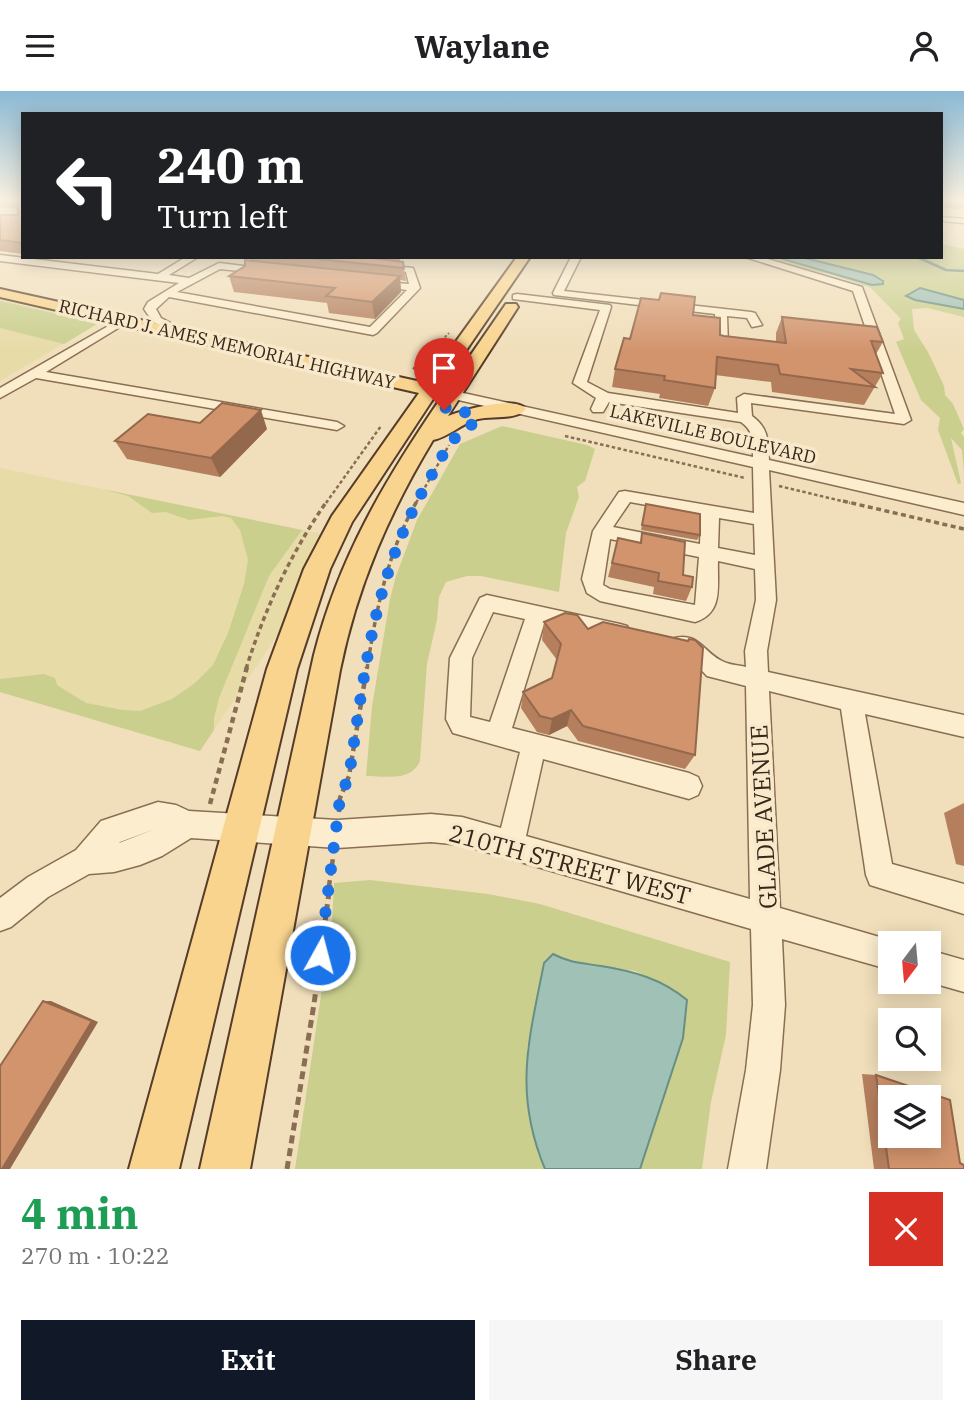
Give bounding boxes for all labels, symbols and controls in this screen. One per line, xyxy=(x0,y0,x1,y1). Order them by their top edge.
text: Waylane xyxy=(414,25,550,67)
icon: menu xyxy=(21,27,59,65)
icon: person xyxy=(905,27,943,65)
text: 240 m xyxy=(157,133,304,196)
icon: left xyxy=(42,140,133,231)
text: Turn left xyxy=(157,195,288,237)
street label: RICHARD J. AMES MEMORIAL HIGHWAY xyxy=(57,294,398,394)
pin xyxy=(414,338,474,410)
icon: arrive xyxy=(425,349,463,387)
street label: LAKEVILLE BOULEVARD xyxy=(608,399,818,469)
street label: GLADE AVENUE xyxy=(742,724,784,910)
street label: 210TH STREET WEST xyxy=(446,816,694,912)
position arrow xyxy=(283,918,357,992)
north arrow xyxy=(878,931,942,994)
map controls xyxy=(878,931,941,1148)
button: search xyxy=(878,1008,941,1071)
button: layers xyxy=(878,1085,941,1148)
text: 4 min xyxy=(21,1186,139,1241)
button: close xyxy=(869,1192,943,1266)
text: 270 m · 10:22 xyxy=(21,1240,170,1270)
button: Exit xyxy=(21,1320,475,1400)
button: Share xyxy=(489,1320,943,1400)

